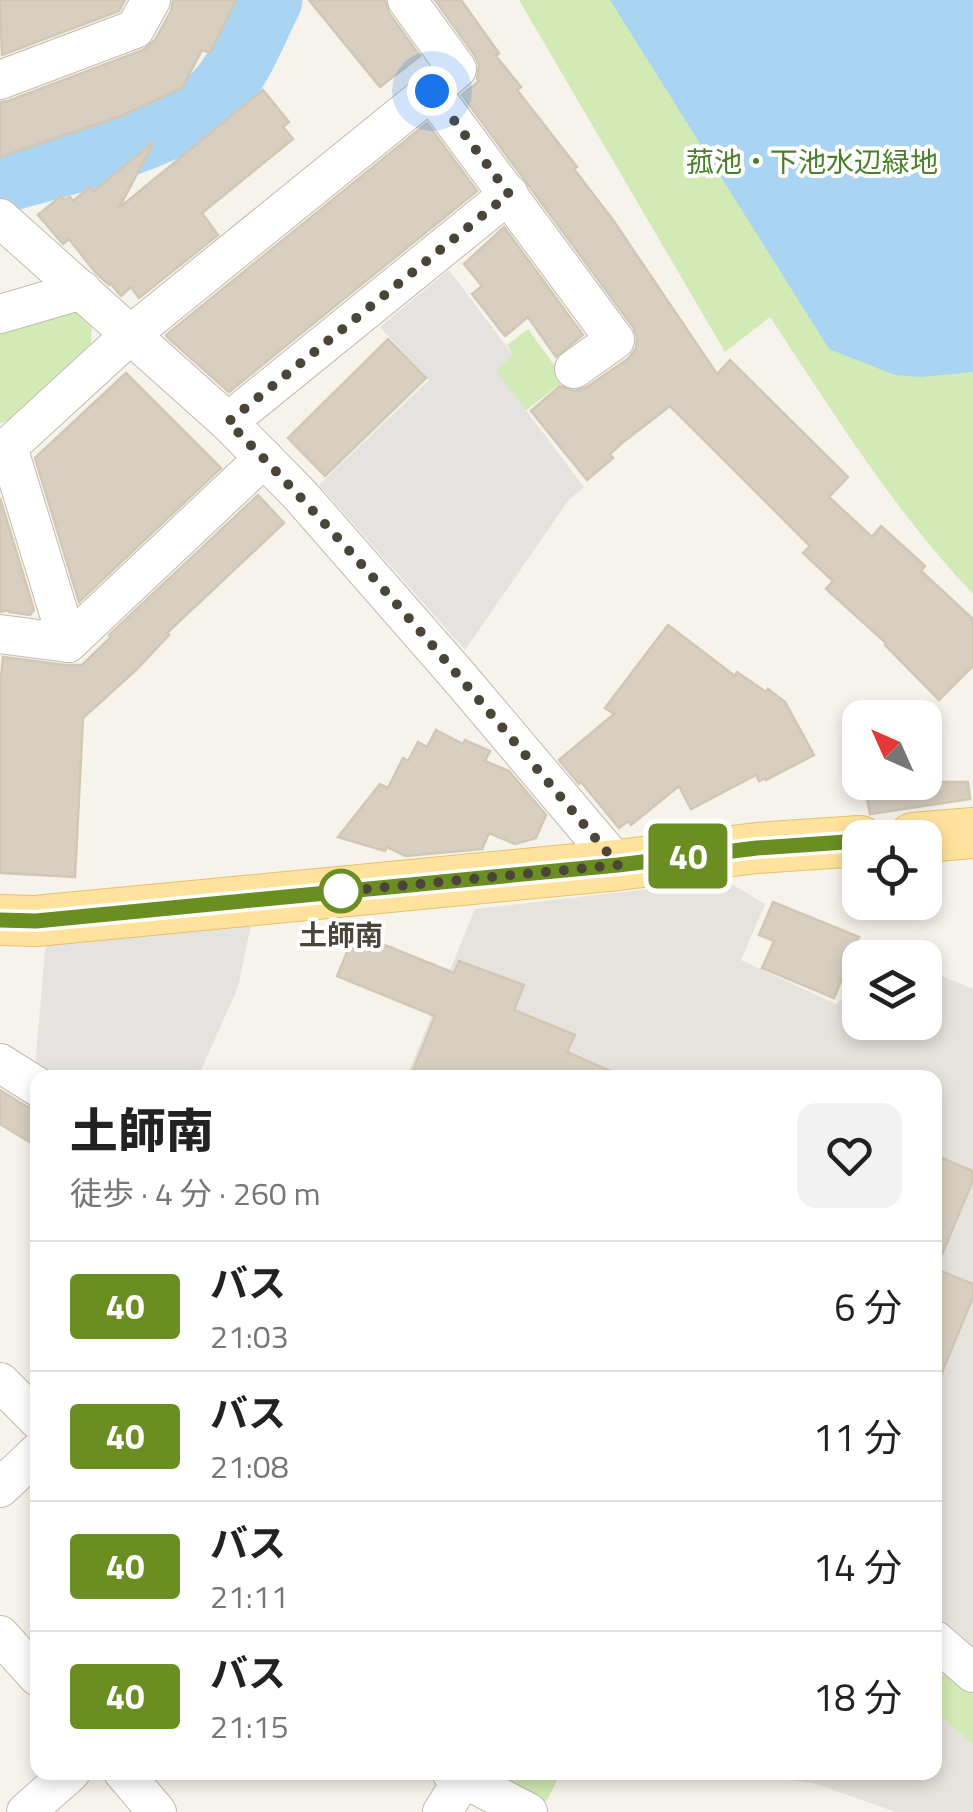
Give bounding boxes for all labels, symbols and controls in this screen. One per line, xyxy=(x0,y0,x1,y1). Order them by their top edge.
your location xyxy=(407,66,457,116)
park label: 菰池・下池水辺緑地 xyxy=(686,140,938,183)
north arrow xyxy=(842,700,942,800)
map controls xyxy=(842,700,942,1040)
button: locate xyxy=(842,820,942,920)
line badge: 40 xyxy=(643,824,733,888)
text: 40 xyxy=(668,829,708,883)
marker: 土師南 xyxy=(320,870,362,912)
place label: 土師南 xyxy=(299,913,383,956)
button: layers xyxy=(842,940,942,1040)
text: 土師南 xyxy=(70,1094,214,1167)
button: heart xyxy=(797,1103,902,1208)
text: 徒歩 · 4 分 · 260 m xyxy=(70,1169,321,1217)
text: バス xyxy=(210,1254,286,1312)
text: 6 分 xyxy=(834,1278,902,1336)
text: 40 xyxy=(105,1279,145,1333)
text: 21:03 xyxy=(210,1312,289,1360)
text: バス xyxy=(210,1384,286,1442)
text: 11 分 xyxy=(813,1408,902,1466)
text: 40 xyxy=(105,1409,145,1463)
text: 21:08 xyxy=(210,1442,289,1490)
text: バス xyxy=(210,1514,286,1572)
text: 14 分 xyxy=(813,1538,902,1596)
text: 40 xyxy=(105,1539,145,1593)
text: 21:11 xyxy=(210,1572,289,1620)
text: バス xyxy=(210,1644,286,1702)
text: 18 分 xyxy=(813,1668,902,1726)
text: 40 xyxy=(105,1669,145,1723)
text: 21:15 xyxy=(210,1702,289,1750)

